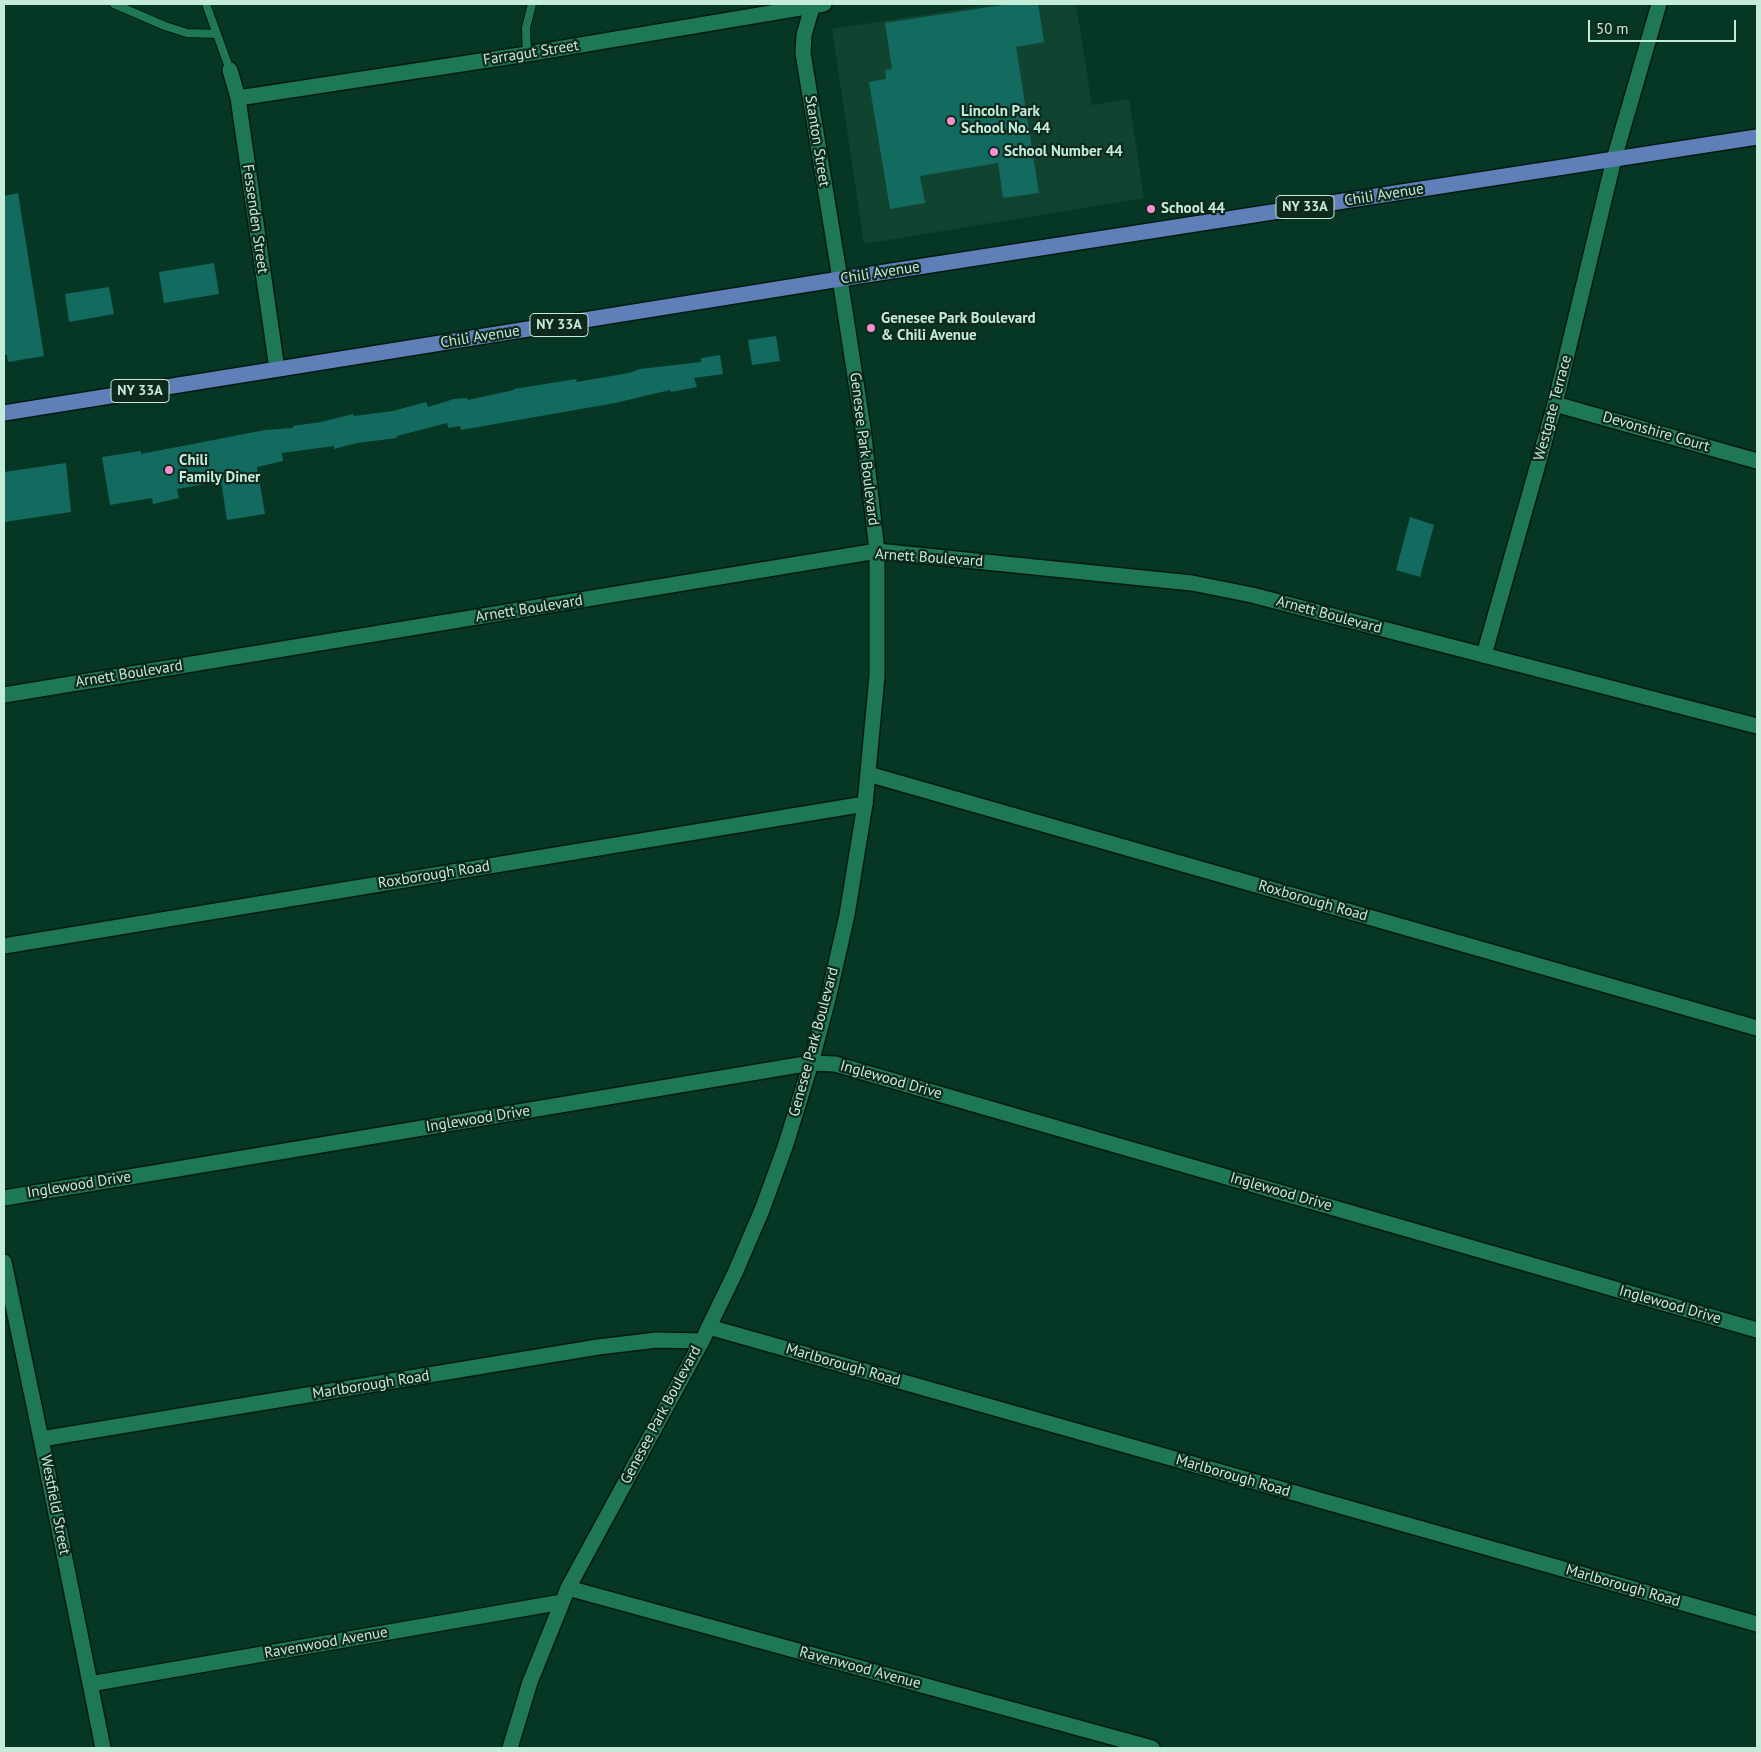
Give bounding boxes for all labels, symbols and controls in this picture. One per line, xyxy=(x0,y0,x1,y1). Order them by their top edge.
scale bar xyxy=(1591,10,1738,42)
text: 50 m xyxy=(1596,19,1629,38)
street label: Farragut Street xyxy=(482,37,580,69)
street label: Stanton Street xyxy=(801,94,833,188)
place label: Lincoln Park School No. 44 xyxy=(961,103,1050,138)
marker: Lincoln Park School No. 44 xyxy=(945,115,957,127)
place label: School Number 44 xyxy=(1004,143,1123,161)
marker: School Number 44 xyxy=(988,146,1000,158)
street label: Fessenden Street xyxy=(238,163,272,275)
street label: Chili Avenue xyxy=(1343,180,1425,210)
road number: NY 33A xyxy=(1276,196,1334,218)
place label: School 44 xyxy=(1161,200,1225,218)
marker: School 44 xyxy=(1145,203,1157,215)
street label: Chili Avenue xyxy=(839,258,921,288)
place label: Genesee Park Boulevard & Chili Avenue xyxy=(881,310,1036,345)
road number: NY 33A xyxy=(530,314,588,336)
street label: Chili Avenue xyxy=(439,322,521,352)
marker: Genesee Park Boulevard & Chili Avenue xyxy=(865,322,877,334)
street label: Westgate Terrace xyxy=(1530,353,1576,463)
street label: Genesee Park Boulevard xyxy=(846,371,882,527)
road number: NY 33A xyxy=(111,380,169,402)
street label: Devonshire Court xyxy=(1600,408,1712,456)
place label: Chili Family Diner xyxy=(179,452,260,487)
marker: Chili Family Diner xyxy=(163,464,175,476)
street label: Arnett Boulevard xyxy=(874,545,984,571)
street label: Arnett Boulevard xyxy=(474,592,584,626)
street label: Arnett Boulevard xyxy=(1274,592,1384,638)
street label: Arnett Boulevard xyxy=(74,657,184,691)
street label: Roxborough Road xyxy=(377,857,491,893)
street label: Roxborough Road xyxy=(1256,877,1370,925)
street label: Genesee Park Boulevard xyxy=(785,965,843,1119)
street label: Inglewood Drive xyxy=(838,1057,944,1103)
street label: Inglewood Drive xyxy=(425,1102,531,1136)
street label: Inglewood Drive xyxy=(26,1168,132,1202)
street label: Inglewood Drive xyxy=(1228,1169,1334,1215)
street label: Inglewood Drive xyxy=(1617,1282,1723,1328)
street label: Marlborough Road xyxy=(784,1340,902,1390)
street label: Genesee Park Boulevard xyxy=(617,1343,705,1487)
street label: Marlborough Road xyxy=(311,1367,431,1403)
street label: Marlborough Road xyxy=(1174,1451,1292,1501)
street label: Westfield Street xyxy=(37,1454,73,1556)
street label: Marlborough Road xyxy=(1564,1561,1682,1611)
street label: Ravenwood Avenue xyxy=(263,1623,389,1663)
street label: Ravenwood Avenue xyxy=(797,1643,923,1693)

